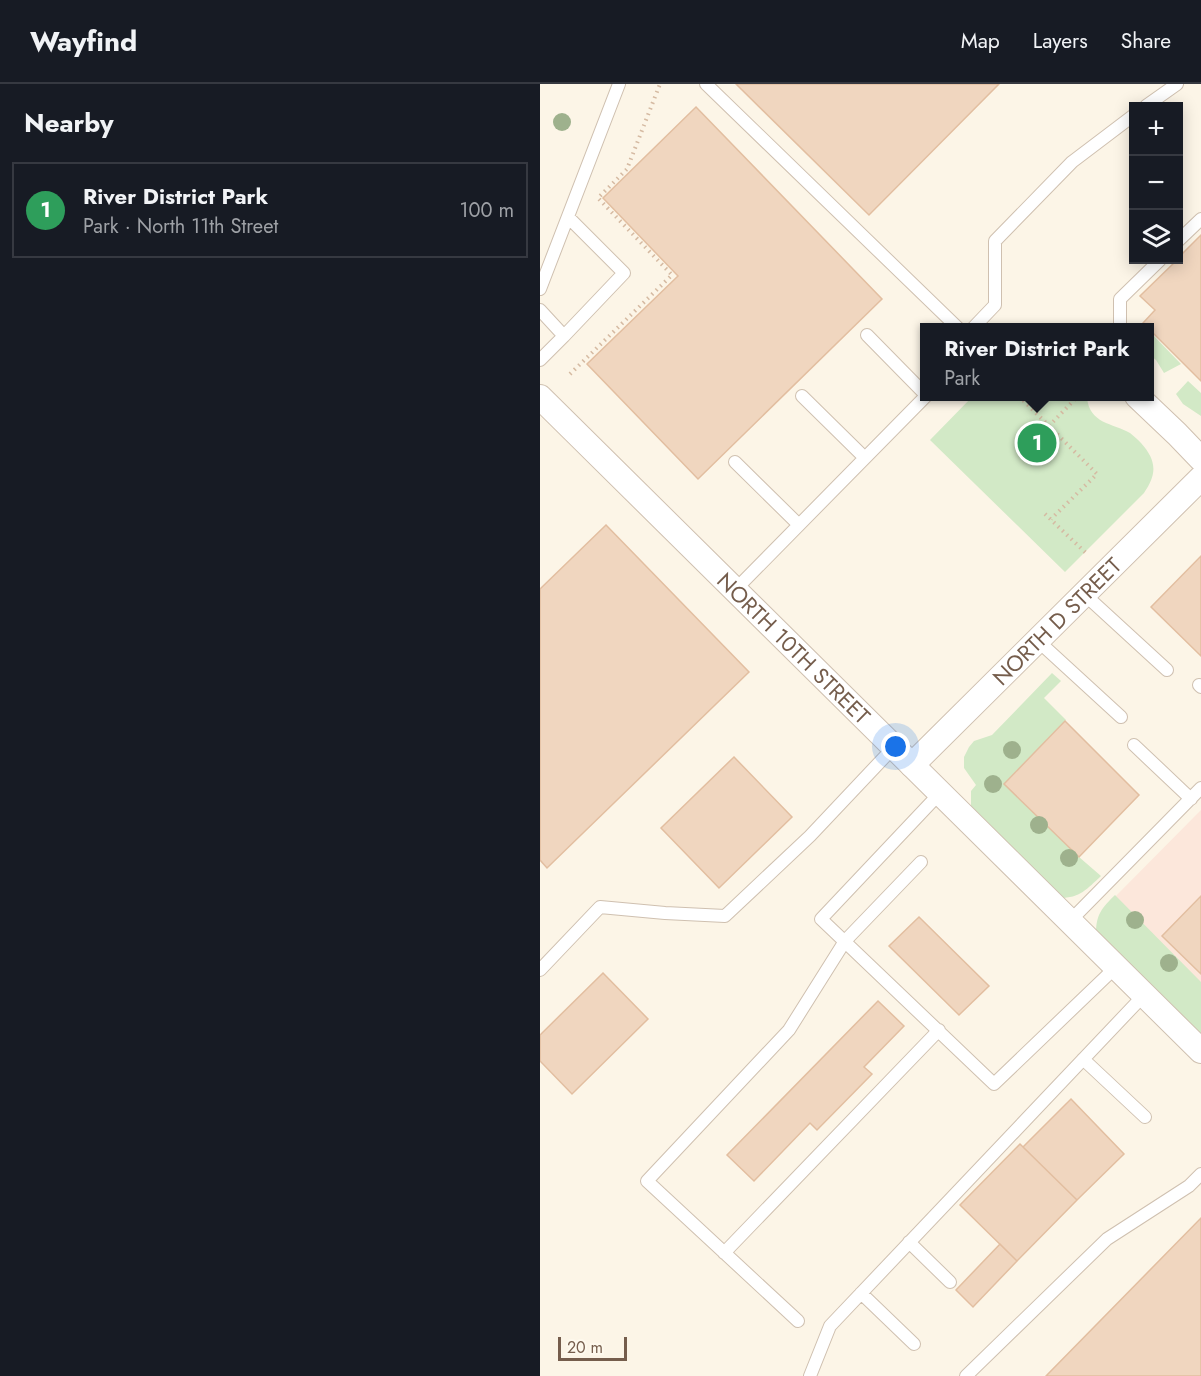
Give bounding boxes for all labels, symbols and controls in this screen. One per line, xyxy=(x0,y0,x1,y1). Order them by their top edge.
text: Wayfind xyxy=(30,21,137,62)
text: Map xyxy=(961,26,1000,56)
text: Layers xyxy=(1033,26,1088,56)
text: Share xyxy=(1121,26,1171,56)
map controls xyxy=(1129,102,1183,264)
button: + xyxy=(1129,102,1183,156)
text: Nearby xyxy=(24,104,113,142)
button: − xyxy=(1129,156,1183,210)
text: River District Park xyxy=(83,180,268,212)
text: 1 xyxy=(40,196,51,225)
text: 100 m xyxy=(459,196,514,225)
button: layers xyxy=(1129,210,1183,264)
text: Park · North 11th Street xyxy=(83,212,278,241)
popup xyxy=(920,323,1154,401)
text: River District Park xyxy=(944,332,1130,364)
text: Park xyxy=(944,364,980,393)
pin: 1 xyxy=(1018,420,1056,466)
street label: NORTH D STREET xyxy=(985,549,1129,693)
street label: NORTH 10TH STREET xyxy=(710,565,878,732)
your location xyxy=(881,732,910,761)
scale bar xyxy=(558,1334,627,1362)
text: 20 m xyxy=(567,1336,603,1359)

